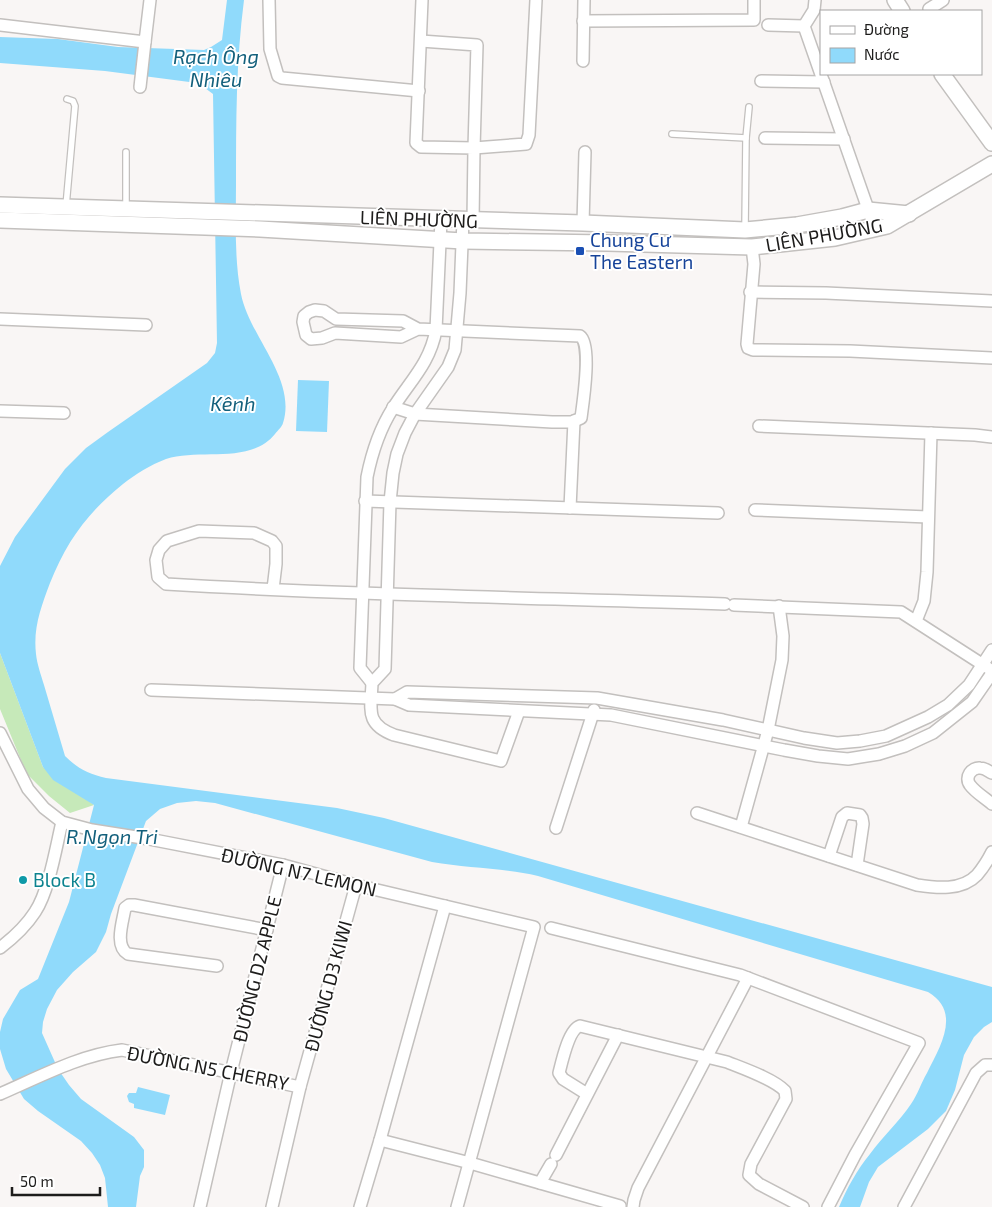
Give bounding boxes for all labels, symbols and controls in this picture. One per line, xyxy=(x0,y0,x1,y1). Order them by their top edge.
legend xyxy=(820,10,982,75)
text: Đường xyxy=(864,20,909,38)
water label: Rạch Ông Nhiêu xyxy=(173,44,259,91)
text: Nước xyxy=(864,45,900,63)
street label: LIÊN PHƯỜNG xyxy=(360,205,478,232)
street label: LIÊN PHƯỜNG xyxy=(764,213,884,256)
place label: Chung Cư The Eastern xyxy=(590,228,693,273)
marker: Chung Cư The Eastern xyxy=(574,245,586,257)
water label: Kênh xyxy=(210,391,256,415)
water label: R.Ngọn Tri xyxy=(66,824,158,848)
street label: ĐƯỜNG N7 LEMON xyxy=(219,842,379,901)
place label: Block B xyxy=(33,868,96,891)
marker: Block B xyxy=(17,874,29,886)
street label: ĐƯỜNG D2 APPLE xyxy=(227,893,286,1044)
street label: ĐƯỜNG D3 KIWI xyxy=(299,918,356,1054)
street label: ĐƯỜNG N5 CHERRY xyxy=(125,1041,291,1095)
scale bar xyxy=(12,1164,100,1196)
text: 50 m xyxy=(20,1172,54,1190)

